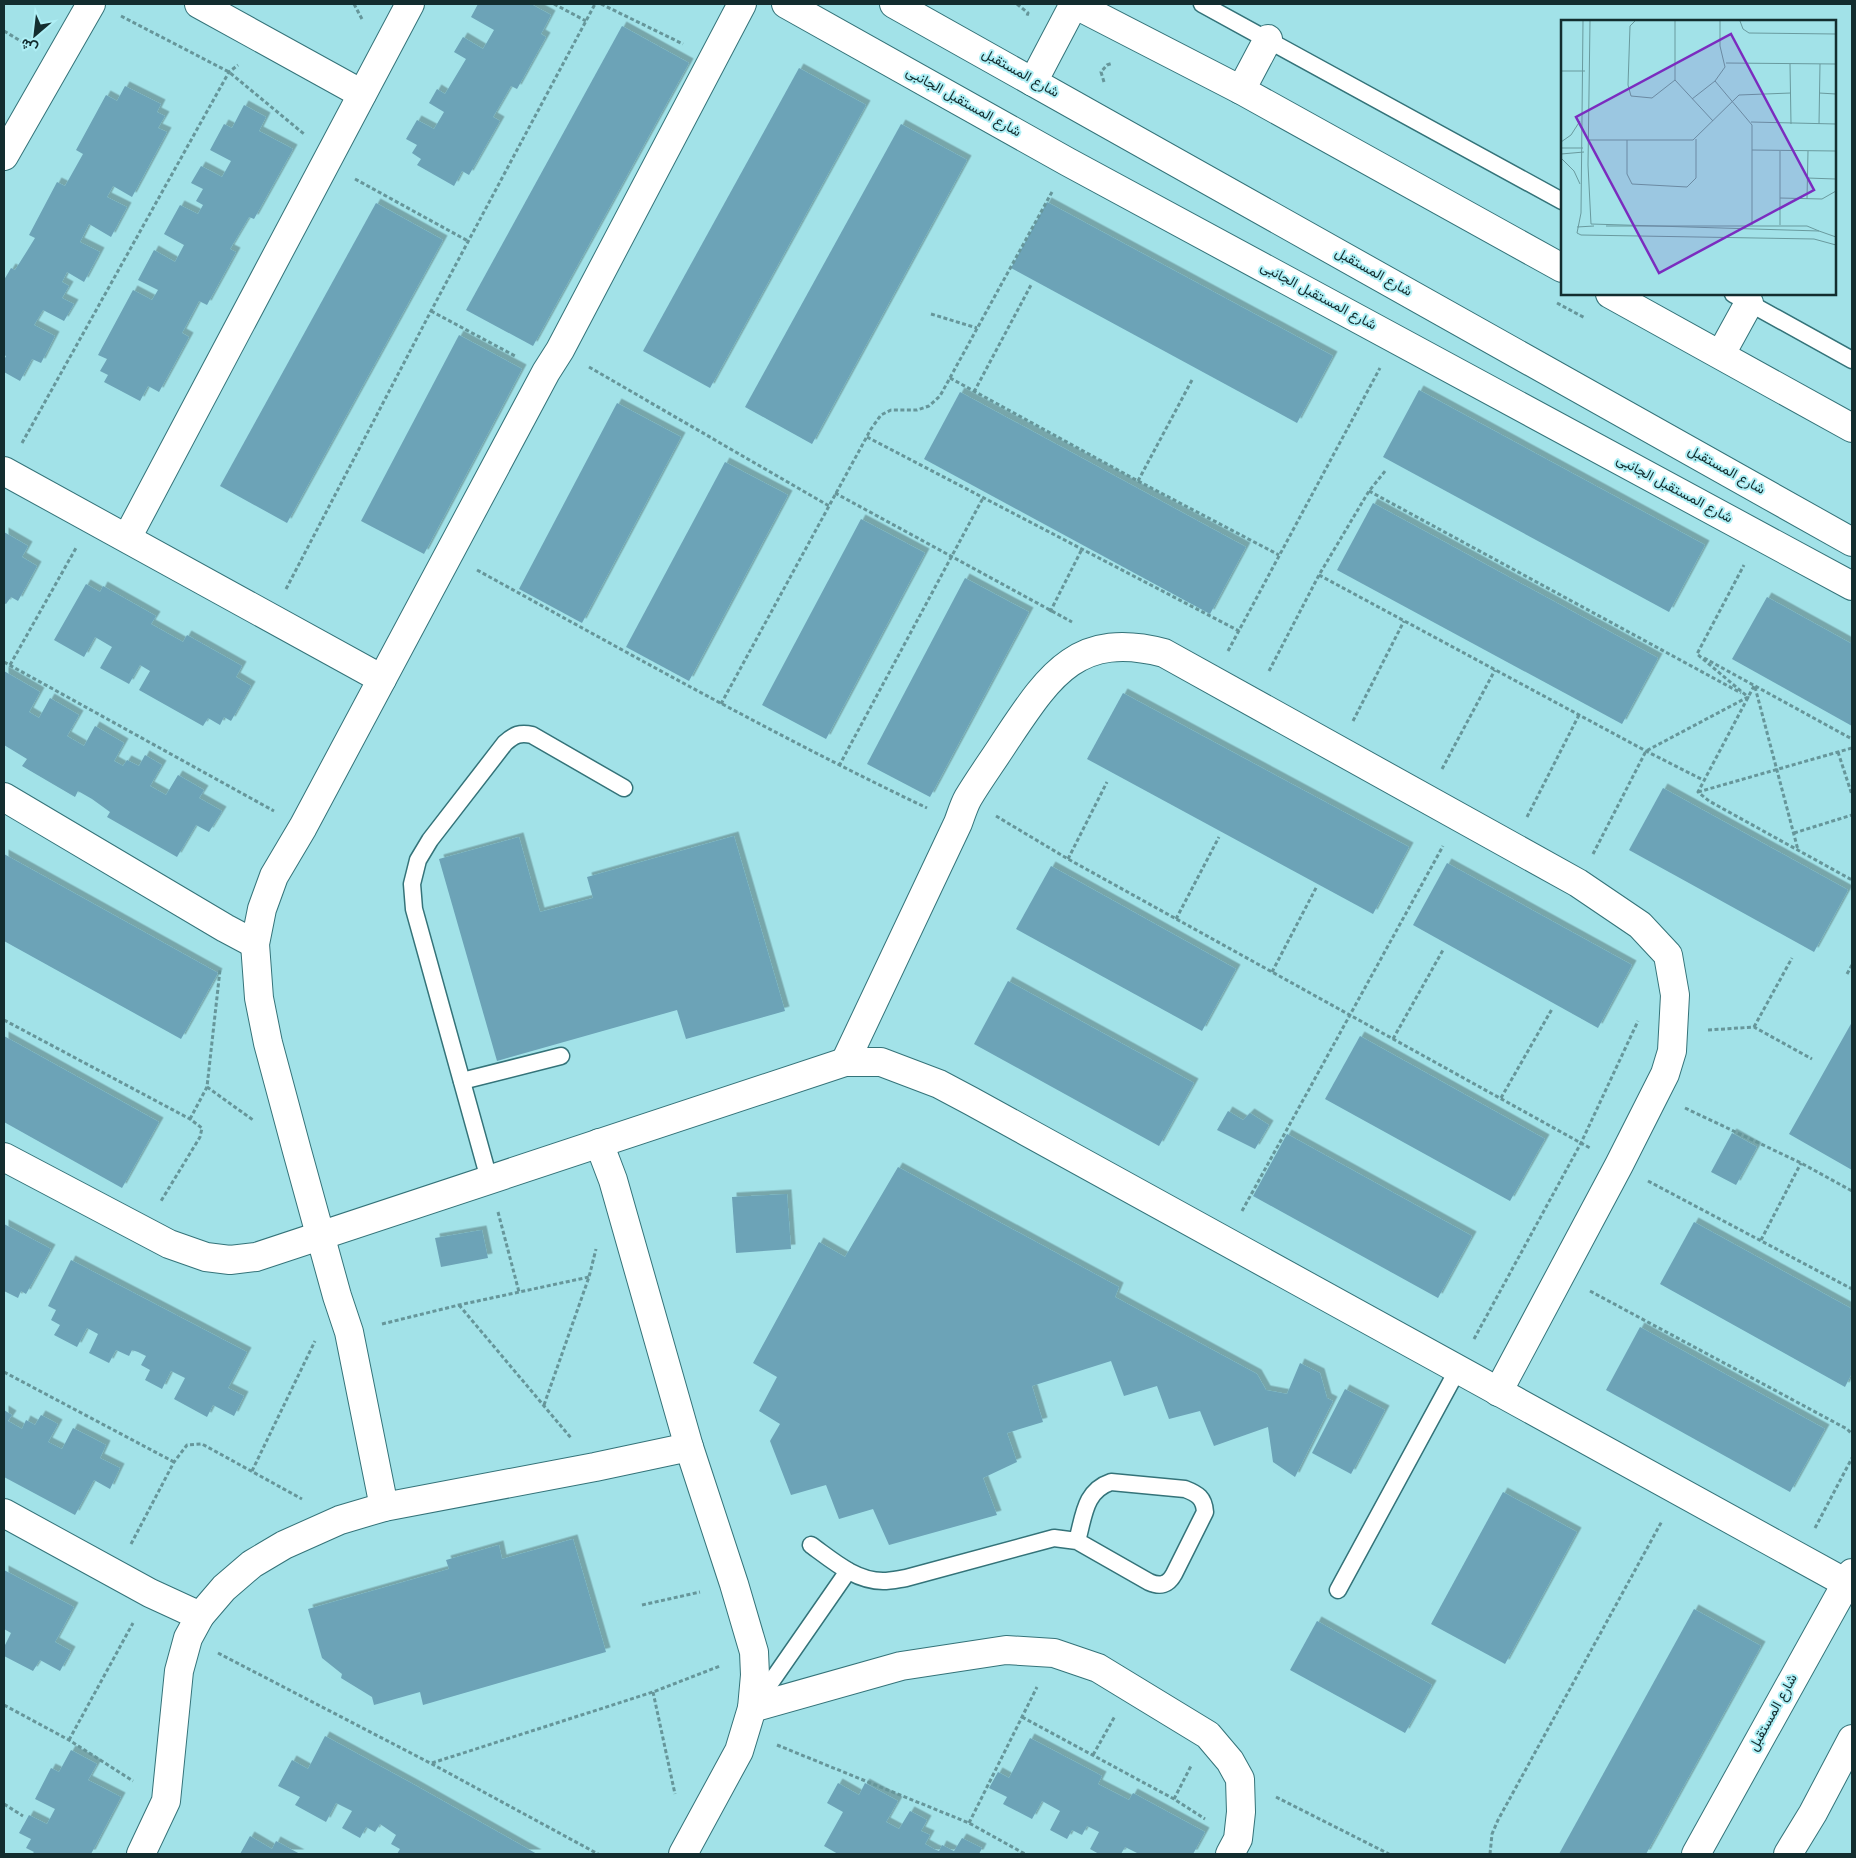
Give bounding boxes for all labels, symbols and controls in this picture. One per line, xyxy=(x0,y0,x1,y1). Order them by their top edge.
north arrow xyxy=(10,10,60,60)
inset map xyxy=(1561,20,1836,295)
text: ش xyxy=(17,31,42,58)
street label: شارع المستقبل xyxy=(977,44,1063,104)
street label: شارع المستقبل الجانبى xyxy=(901,62,1025,144)
street label: شارع المستقبل xyxy=(1330,243,1416,303)
street label: شارع المستقبل الجانبى xyxy=(1256,257,1380,337)
street label: شارع المستقبل xyxy=(1683,441,1769,501)
street label: شارع المستقبل الجانبى xyxy=(1612,450,1736,530)
street label: شارع المستقبل xyxy=(1744,1670,1804,1756)

